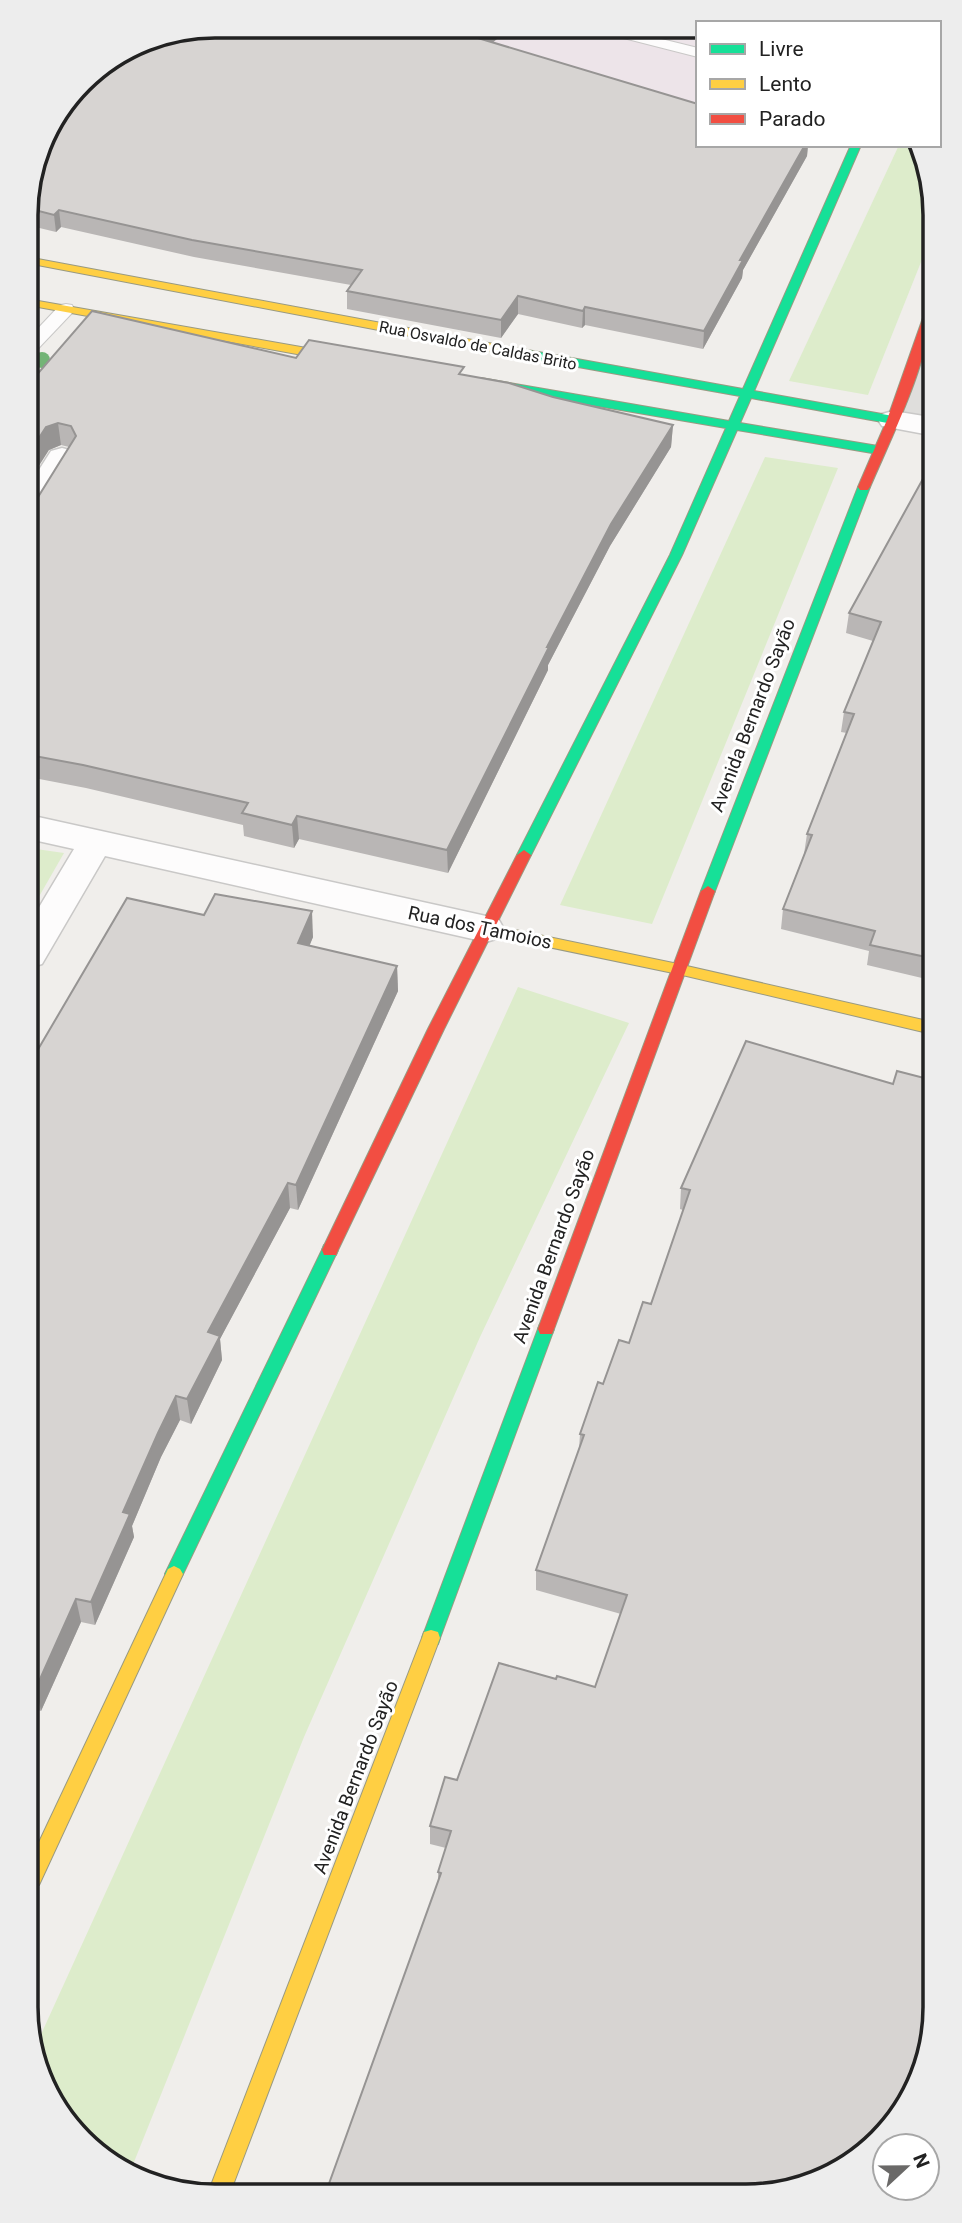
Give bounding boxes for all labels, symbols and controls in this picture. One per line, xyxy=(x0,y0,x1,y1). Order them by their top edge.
legend xyxy=(696,21,941,147)
text: Livre xyxy=(759,37,804,61)
text: Lento xyxy=(759,72,812,96)
text: Parado xyxy=(759,107,826,131)
street label: Rua Osvaldo de Caldas Brito xyxy=(377,317,578,374)
street label: Avenida Bernardo Sayão xyxy=(705,615,800,815)
street label: Rua dos Tamoios xyxy=(406,901,554,954)
street label: Avenida Bernardo Sayão xyxy=(508,1146,599,1347)
street label: Avenida Bernardo Sayão xyxy=(308,1677,403,1877)
north arrow xyxy=(871,2132,941,2202)
text: N xyxy=(908,2150,934,2171)

